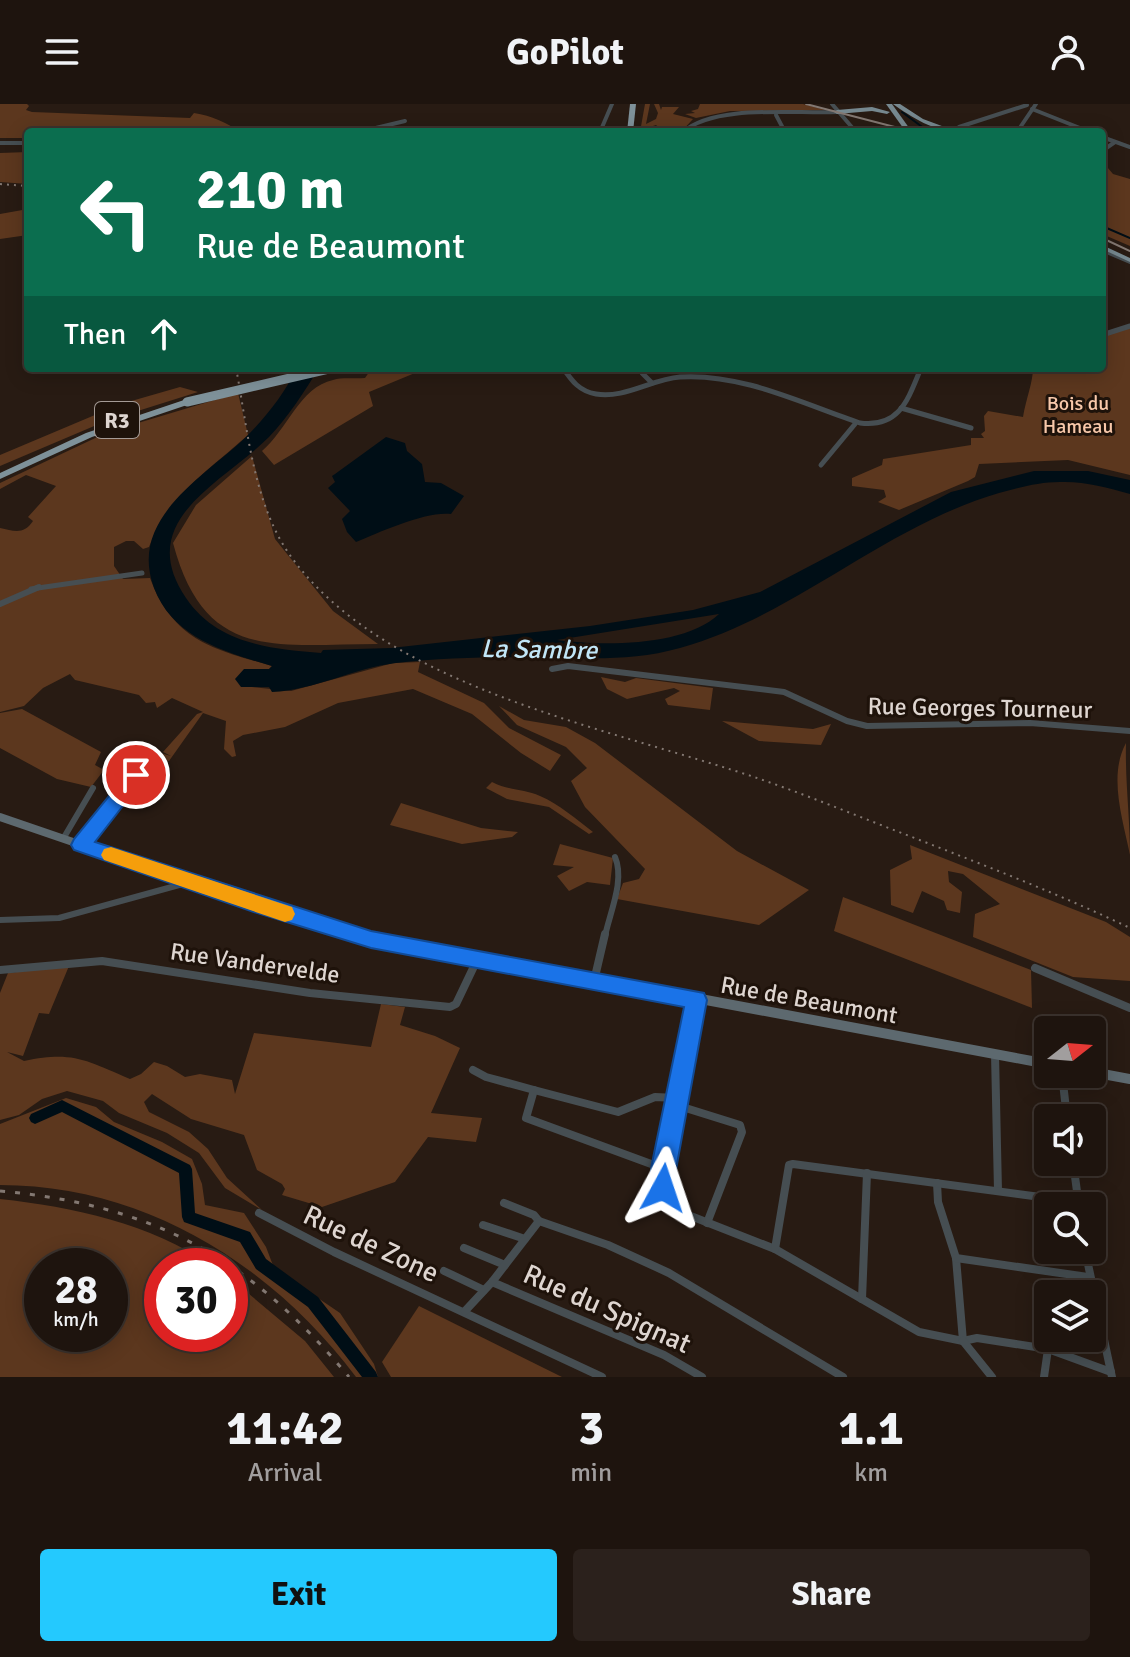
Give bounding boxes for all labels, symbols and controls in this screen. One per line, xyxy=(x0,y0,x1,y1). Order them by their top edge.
icon: menu xyxy=(40,30,84,74)
text: GoPilot xyxy=(506,30,624,75)
icon: person xyxy=(1046,30,1090,74)
text: 210 m xyxy=(196,155,344,224)
icon: left xyxy=(64,160,168,264)
text: Rue de Beaumont xyxy=(196,224,465,269)
icon: ahead xyxy=(142,312,186,356)
text: Then xyxy=(64,316,126,353)
park label: Bois du Hameau xyxy=(1043,391,1113,439)
road number: R3 xyxy=(95,402,139,438)
water label: La Sambre xyxy=(481,633,599,667)
street label: Rue Georges Tourneur xyxy=(867,691,1093,725)
pin xyxy=(102,741,170,809)
icon: arrive xyxy=(114,753,158,797)
street label: Rue Vandervelde xyxy=(168,936,342,990)
street label: Rue de Beaumont xyxy=(718,970,900,1030)
north arrow xyxy=(1034,1016,1106,1088)
map controls xyxy=(1034,1016,1106,1352)
button: sound xyxy=(1034,1104,1106,1176)
position arrow xyxy=(621,1146,705,1230)
button: search xyxy=(1034,1192,1106,1264)
street label: Rue de Zone xyxy=(298,1198,444,1290)
speed limit sign: 30 xyxy=(144,1248,248,1352)
street label: Rue du Spignat xyxy=(518,1257,696,1361)
text: 28 xyxy=(54,1265,98,1315)
button: layers xyxy=(1034,1280,1106,1352)
text: km/h xyxy=(53,1307,99,1332)
text: 11:42 xyxy=(226,1399,344,1458)
text: 3 xyxy=(578,1399,604,1458)
text: 1.1 xyxy=(838,1399,904,1458)
text: Arrival xyxy=(248,1457,323,1489)
text: min xyxy=(570,1457,612,1489)
text: km xyxy=(854,1457,888,1489)
button: Exit xyxy=(40,1549,557,1641)
button: Share xyxy=(573,1549,1090,1641)

